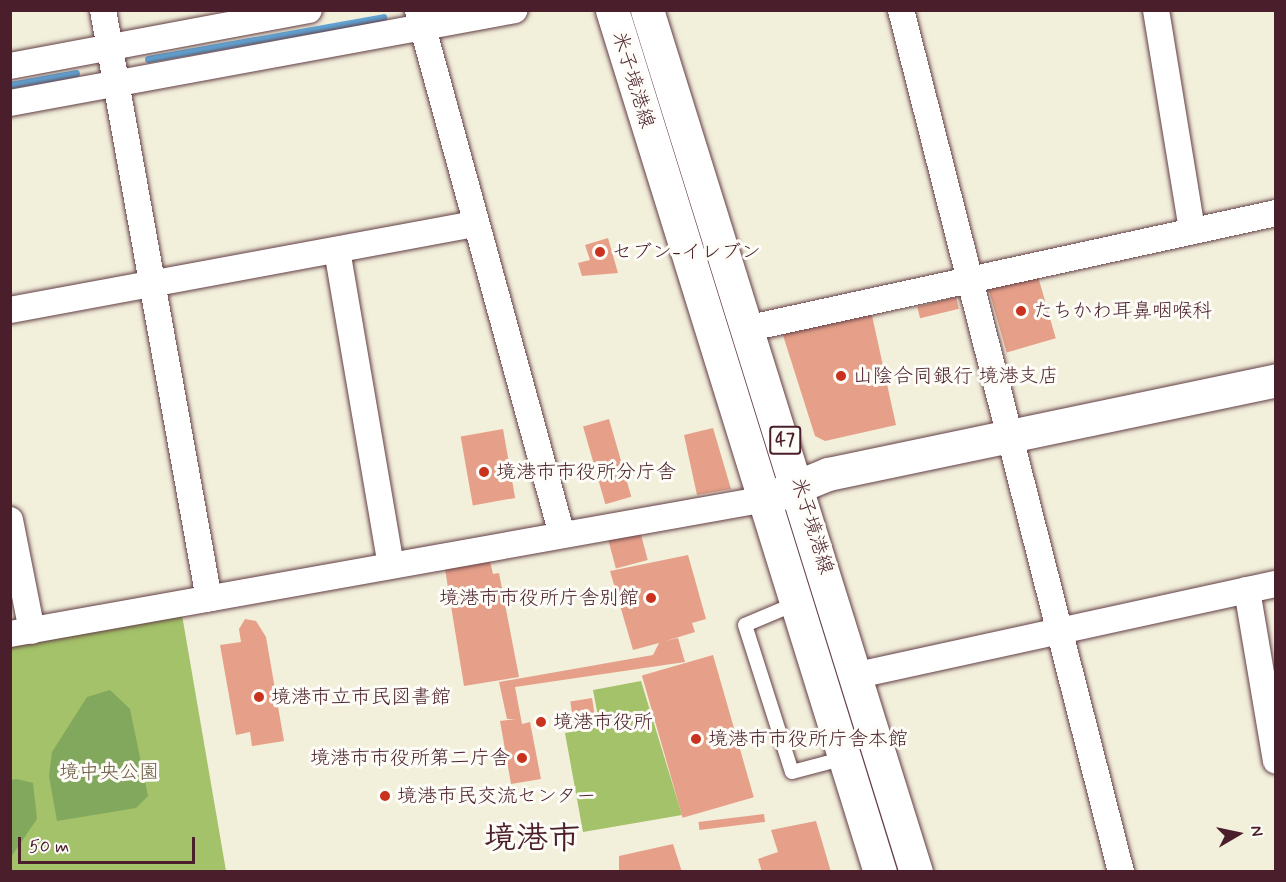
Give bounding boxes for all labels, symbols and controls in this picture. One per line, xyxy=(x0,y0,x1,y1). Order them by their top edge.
street label: 米子境港線 xyxy=(607,29,659,131)
place label: セブン-イレブン xyxy=(612,240,761,264)
marker: セブン-イレブン xyxy=(593,245,607,259)
place label: たちかわ耳鼻咽喉科 xyxy=(1033,299,1213,323)
marker: たちかわ耳鼻咽喉科 xyxy=(1014,304,1028,318)
place label: 山陰合同銀行 境港支店 xyxy=(853,364,1058,388)
marker: 山陰合同銀行 境港支店 xyxy=(834,369,848,383)
road number: 47 xyxy=(768,425,802,455)
place label: 境港市市役所分庁舎 xyxy=(496,460,676,484)
marker: 境港市市役所分庁舎 xyxy=(477,465,491,479)
street label: 米子境港線 xyxy=(786,475,838,577)
place label: 境港市市役所庁舎別館 xyxy=(439,586,639,610)
marker: 境港市市役所庁舎別館 xyxy=(644,591,658,605)
place label: 境港市立市民図書館 xyxy=(271,685,451,709)
marker: 境港市立市民図書館 xyxy=(252,690,266,704)
place label: 境港市役所 xyxy=(553,710,653,734)
marker: 境港市役所 xyxy=(534,715,548,729)
place label: 境港市市役所庁舎本館 xyxy=(708,727,908,751)
marker: 境港市市役所庁舎本館 xyxy=(689,732,703,746)
place label: 境港市市役所第二庁舎 xyxy=(310,746,510,770)
marker: 境港市市役所第二庁舎 xyxy=(515,751,529,765)
park label: 境中央公園 xyxy=(59,760,159,784)
place label: 境港市民交流センター xyxy=(397,784,597,808)
marker: 境港市民交流センター xyxy=(378,789,392,803)
north arrow xyxy=(1208,804,1268,864)
district label: 境港市 xyxy=(484,820,580,858)
text: N xyxy=(1245,824,1267,838)
scale bar xyxy=(21,825,198,863)
text: 50 m xyxy=(29,835,69,859)

